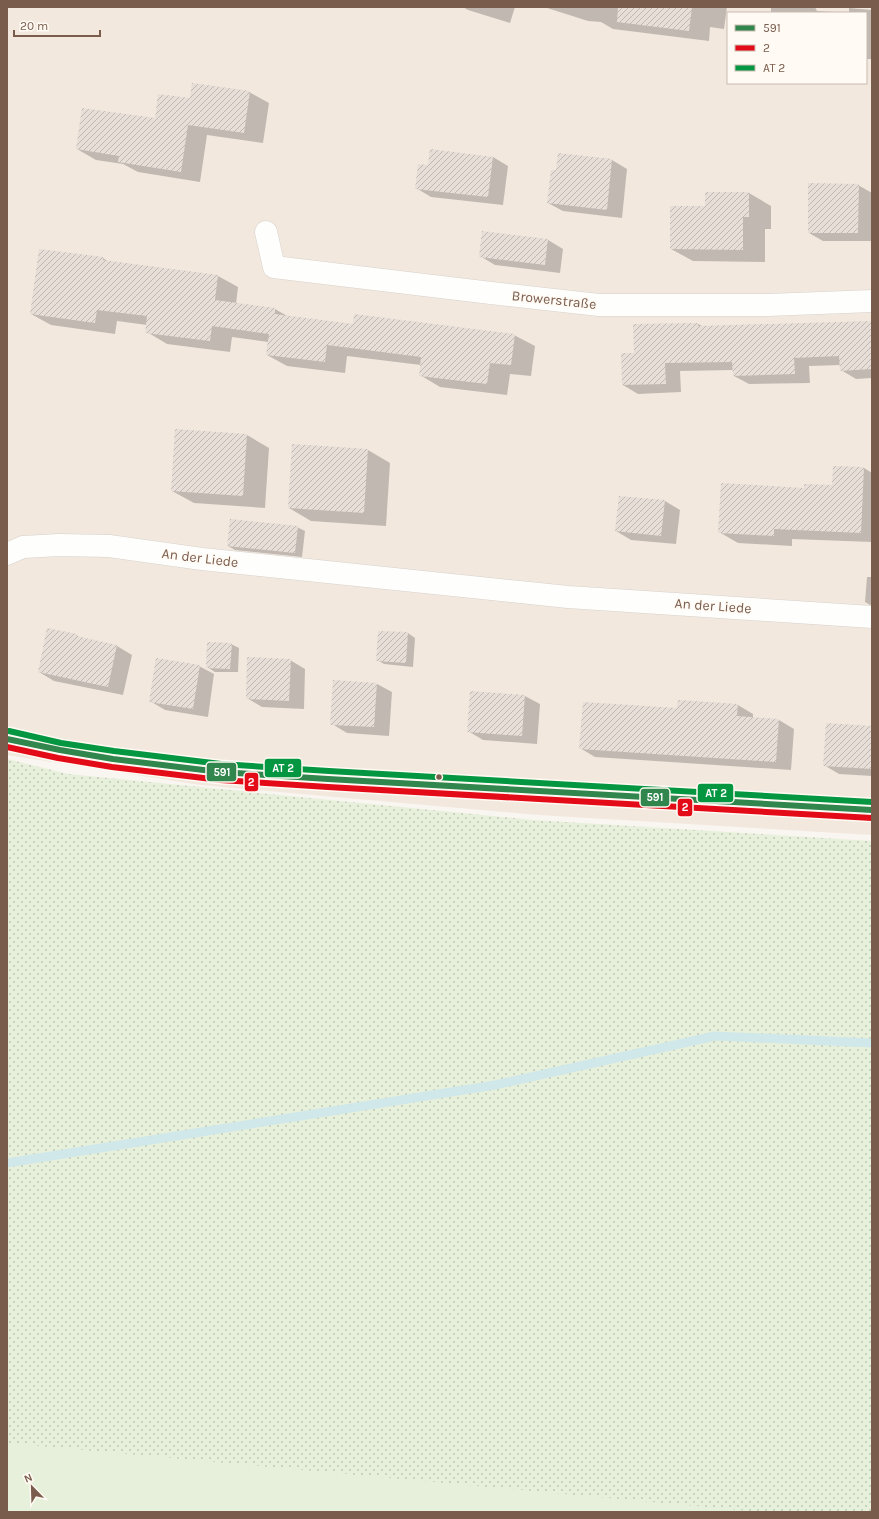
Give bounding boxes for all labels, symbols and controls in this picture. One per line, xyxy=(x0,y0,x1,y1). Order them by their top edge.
scale bar xyxy=(14,12,100,38)
legend xyxy=(727,12,867,84)
text: 20 m xyxy=(20,19,48,33)
text: 591 xyxy=(763,21,781,35)
text: 2 xyxy=(763,41,770,55)
text: AT 2 xyxy=(763,61,785,75)
street label: Browerstraße xyxy=(511,287,597,313)
street label: An der Liede xyxy=(161,545,239,571)
street label: An der Liede xyxy=(674,595,752,617)
line badge: AT 2 xyxy=(264,758,302,778)
line badge: 591 xyxy=(206,762,237,782)
text: AT 2 xyxy=(272,762,294,775)
text: 591 xyxy=(213,766,231,779)
line badge: 2 xyxy=(244,772,259,792)
unlabelled marker xyxy=(434,772,444,782)
text: 2 xyxy=(248,776,255,789)
line badge: AT 2 xyxy=(697,783,734,803)
text: AT 2 xyxy=(705,787,727,800)
line badge: 591 xyxy=(640,788,670,807)
text: 591 xyxy=(646,791,664,804)
line badge: 2 xyxy=(677,798,693,817)
text: 2 xyxy=(682,801,689,814)
north arrow xyxy=(12,1467,52,1507)
text: N xyxy=(22,1471,34,1486)

